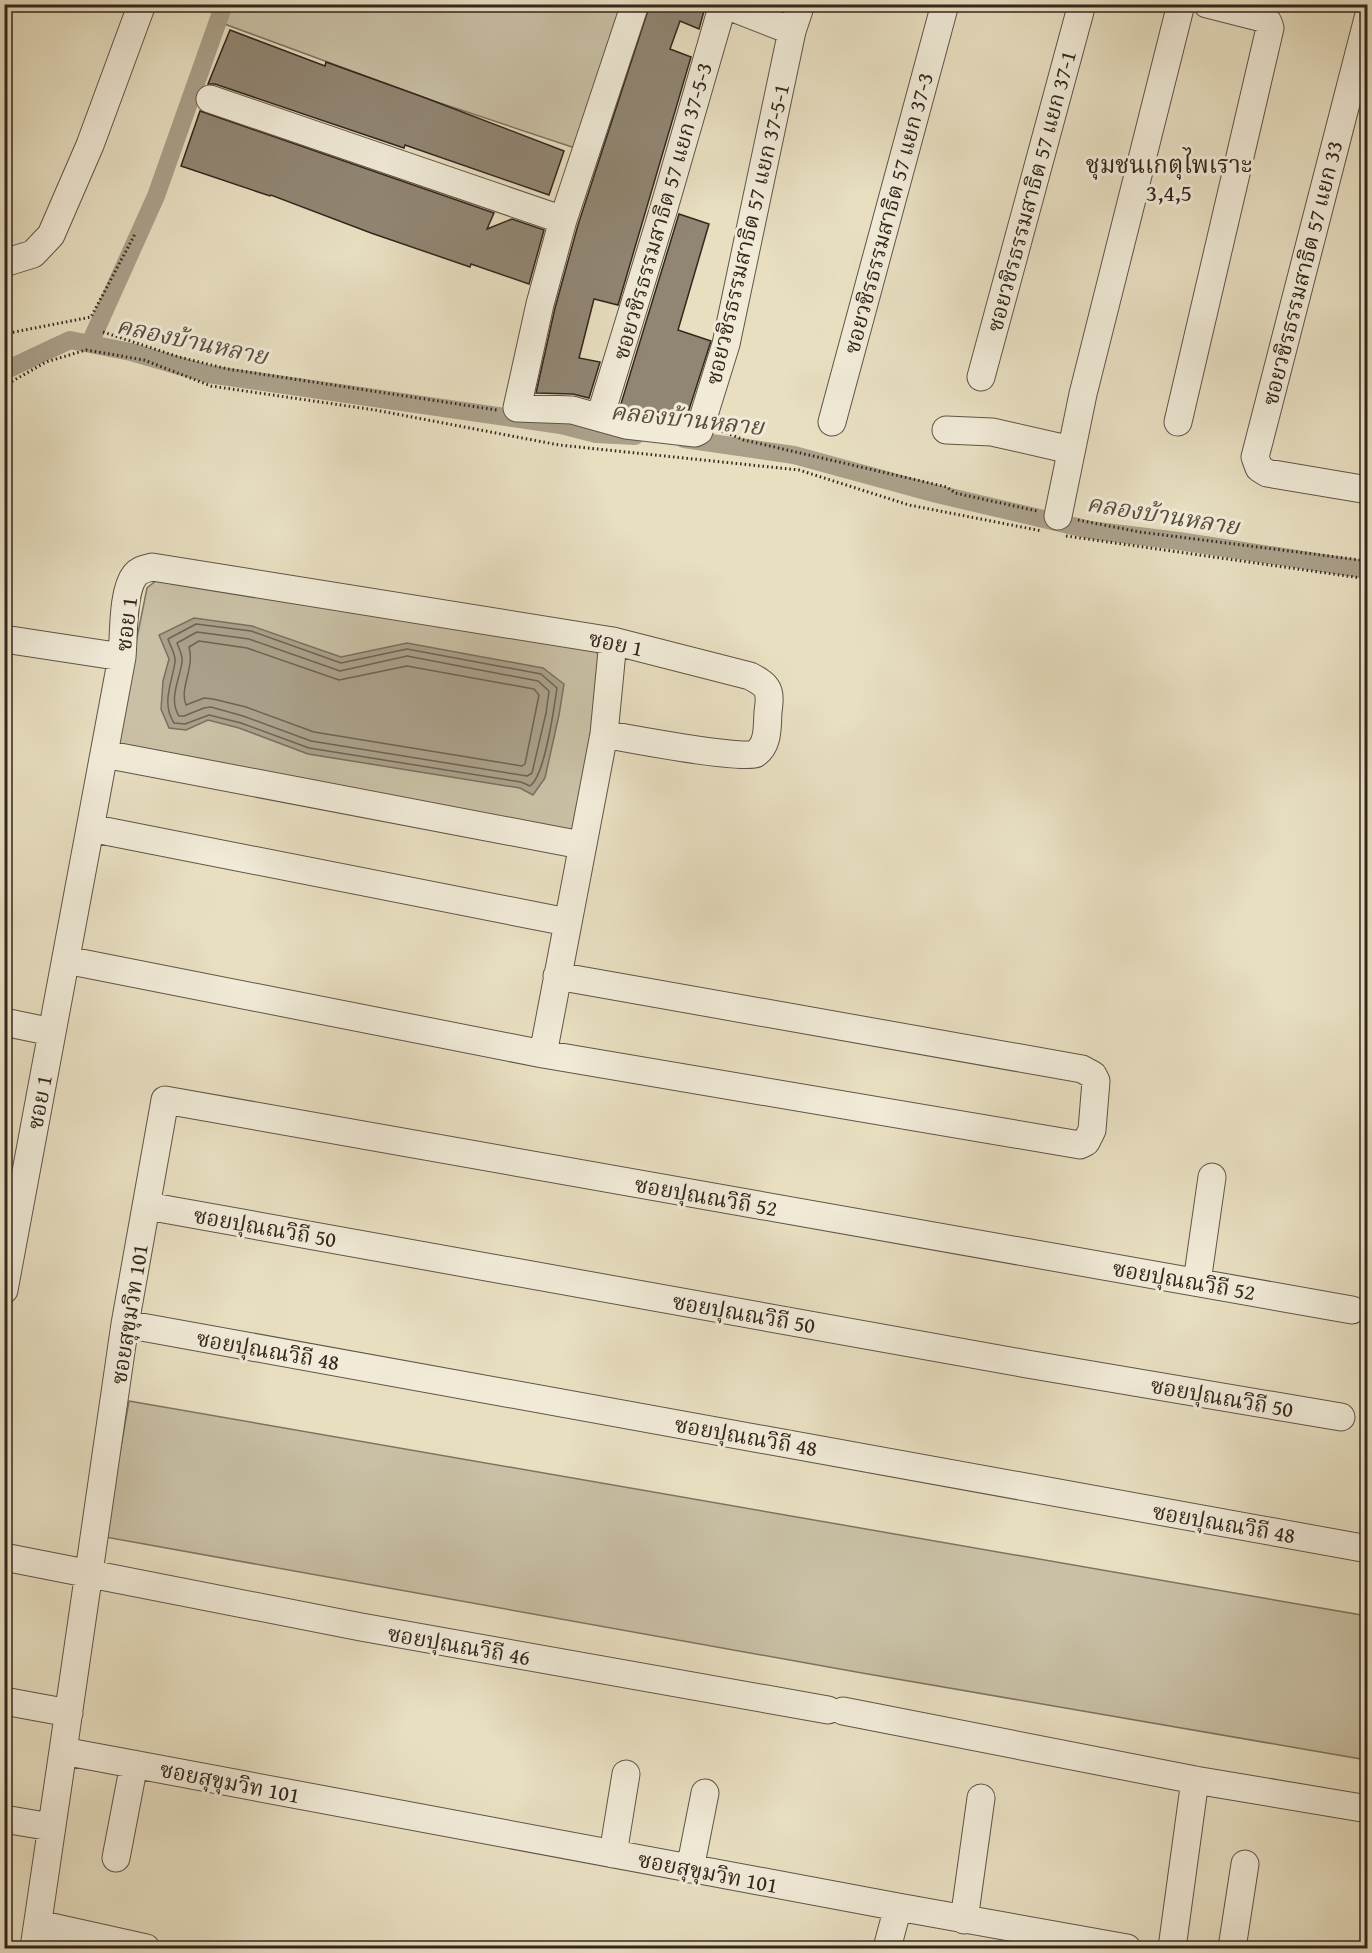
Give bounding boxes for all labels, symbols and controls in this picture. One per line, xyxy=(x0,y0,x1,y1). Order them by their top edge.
street label: ซอยวชิรธรรมสาธิต 57 แยก 37-1 xyxy=(978,47,1084,335)
street label: ซอยวชิรธรรมสาธิต 57 แยก 37-5-3 xyxy=(604,58,720,364)
street label: ซอยวชิรธรรมสาธิต 57 แยก 37-3 xyxy=(835,69,941,357)
street label: ซอยวชิรธรรมสาธิต 57 แยก 37-5-1 xyxy=(697,80,797,388)
street label: ซอยวชิรธรรมสาธิต 57 แยก 33 xyxy=(1254,137,1350,409)
district label: ชุมชนเกตุไพเราะ 3,4,5 xyxy=(1086,147,1252,210)
water label: คลองบ้านหลาย xyxy=(113,307,273,374)
water label: คลองบ้านหลาย xyxy=(609,393,767,444)
water label: คลองบ้านหลาย xyxy=(1084,485,1243,544)
street label: ซอย 1 xyxy=(107,595,145,653)
street label: ซอย 1 xyxy=(586,622,646,664)
street label: ซอย 1 xyxy=(18,1072,60,1132)
street label: ซอยปุณณวิถี 52 xyxy=(632,1168,780,1224)
street label: ซอยปุณณวิถี 50 xyxy=(191,1199,339,1255)
street label: ซอยสุขุมวิท 101 xyxy=(102,1241,156,1387)
street label: ซอยปุณณวิถี 52 xyxy=(1110,1252,1258,1308)
street label: ซอยปุณณวิถี 50 xyxy=(670,1285,818,1341)
street label: ซอยปุณณวิถี 48 xyxy=(194,1322,342,1378)
street label: ซอยปุณณวิถี 50 xyxy=(1148,1369,1296,1425)
street label: ซอยปุณณวิถี 48 xyxy=(672,1408,820,1464)
street label: ซอยปุณณวิถี 48 xyxy=(1150,1495,1298,1551)
street label: ซอยปุณณวิถี 46 xyxy=(385,1617,533,1673)
street label: ซอยสุขุมวิท 101 xyxy=(157,1753,303,1811)
street label: ซอยสุขุมวิท 101 xyxy=(635,1843,781,1901)

